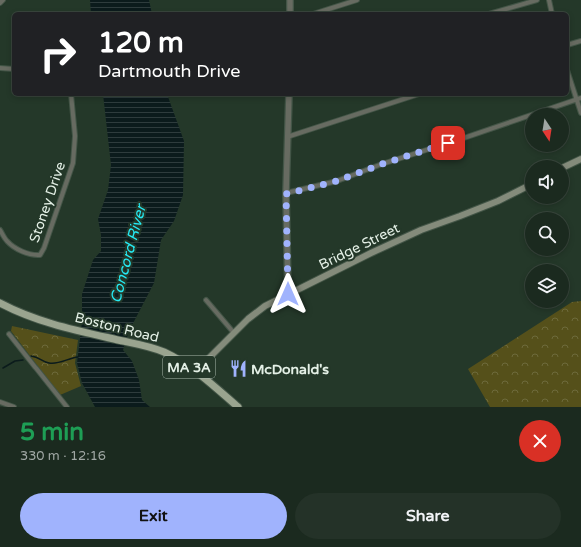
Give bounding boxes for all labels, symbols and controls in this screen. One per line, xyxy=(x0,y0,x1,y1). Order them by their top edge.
text: 120 m xyxy=(98,26,184,60)
icon: right xyxy=(32,28,84,80)
text: Dartmouth Drive xyxy=(98,60,241,82)
north arrow xyxy=(525,108,569,152)
map controls xyxy=(525,108,569,308)
pin xyxy=(431,126,465,160)
icon: arrive xyxy=(437,132,459,154)
street label: Stoney Drive xyxy=(26,160,69,245)
button: sound xyxy=(525,160,569,204)
water label: Concord River xyxy=(106,201,150,305)
button: search xyxy=(525,212,569,256)
street label: Bridge Street xyxy=(316,219,403,273)
button: layers xyxy=(525,264,569,308)
position arrow xyxy=(267,273,309,315)
street label: Boston Road xyxy=(73,309,161,346)
road number: MA 3A xyxy=(163,356,215,378)
restaurant icon: McDonald's xyxy=(228,359,248,379)
place label: McDonald's xyxy=(251,361,329,378)
text: 5 min xyxy=(20,418,84,447)
button: close xyxy=(519,420,561,462)
text: 330 m · 12:16 xyxy=(20,448,106,464)
button: Exit xyxy=(20,493,287,539)
button: Share xyxy=(295,493,561,539)

